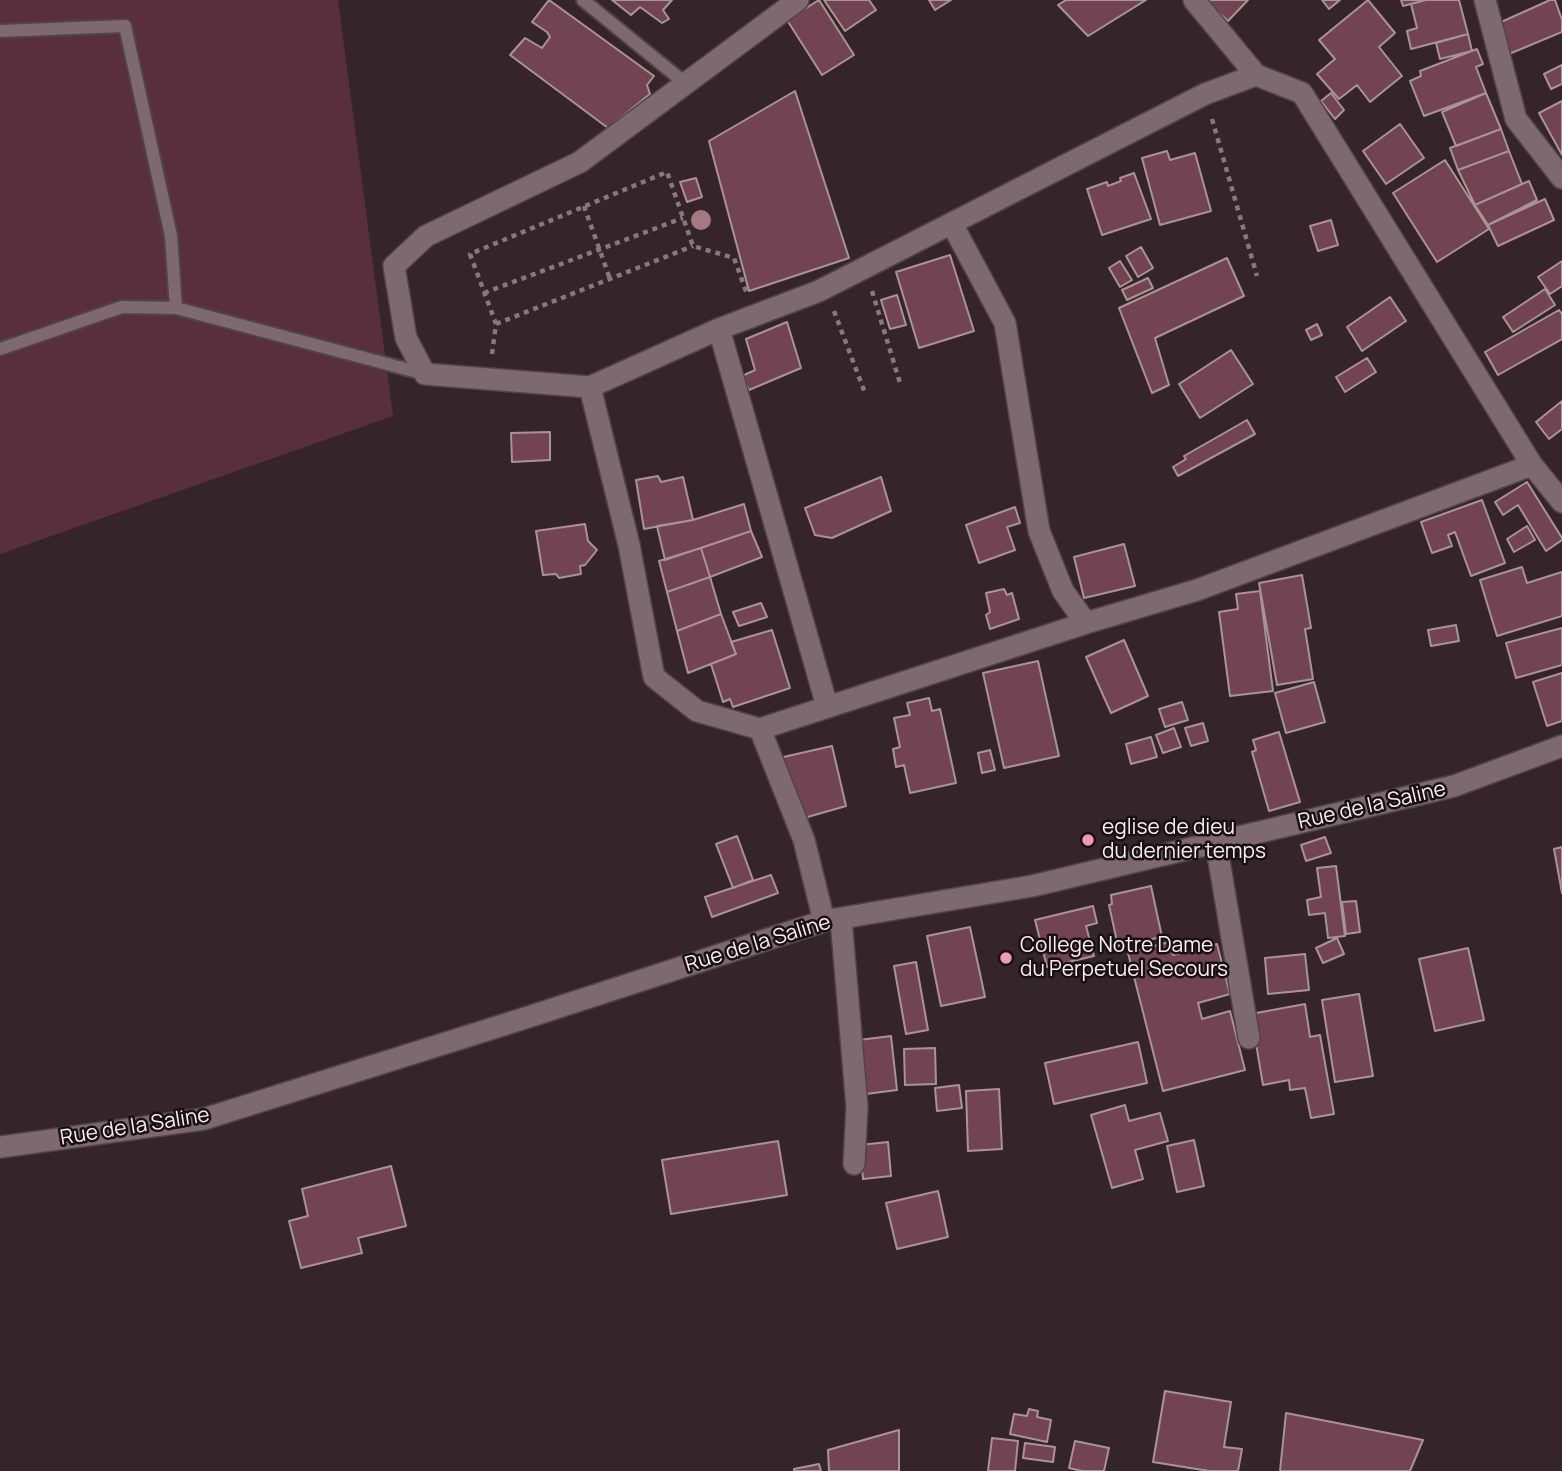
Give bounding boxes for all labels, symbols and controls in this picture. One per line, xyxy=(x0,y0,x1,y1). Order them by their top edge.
street label: Rue de la Saline xyxy=(1296,777,1448,835)
place label: eglise de dieu du dernier temps xyxy=(1102,815,1266,865)
marker: eglise de dieu du dernier temps xyxy=(1080,832,1096,848)
street label: Rue de la Saline xyxy=(682,910,834,978)
place label: College Notre Dame du Perpetuel Secours xyxy=(1020,933,1228,983)
marker: College Notre Dame du Perpetuel Secours xyxy=(998,950,1014,966)
street label: Rue de la Saline xyxy=(58,1103,212,1151)

